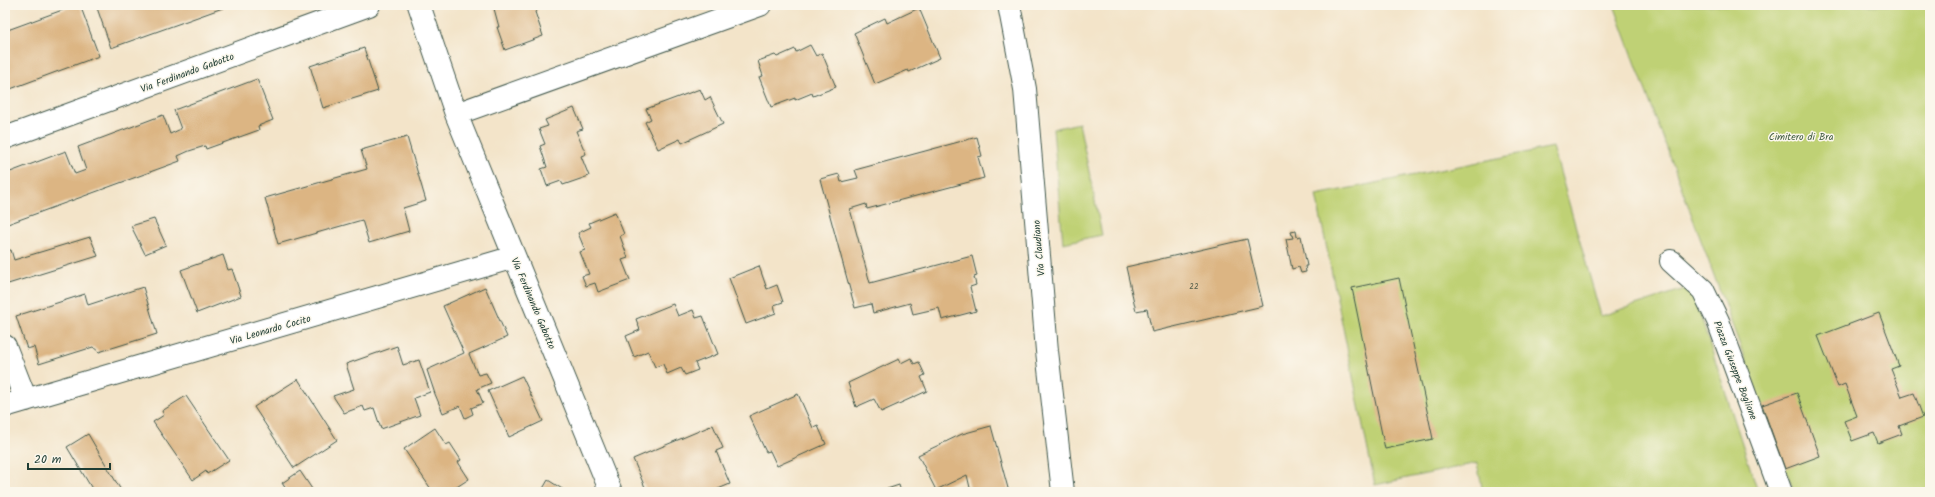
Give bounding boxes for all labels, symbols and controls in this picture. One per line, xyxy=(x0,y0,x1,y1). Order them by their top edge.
street label: Via Ferdinando Gabotto xyxy=(138,48,237,97)
park label: Cimitero di Bra xyxy=(1769,129,1834,145)
street label: Via Claudiano xyxy=(1029,219,1049,277)
street label: Via Ferdinando Gabotto xyxy=(506,255,560,352)
house number: 22 xyxy=(1189,280,1199,293)
street label: Via Leonardo Cocito xyxy=(228,311,313,349)
street label: Piazza Giuseppe Boglione xyxy=(1709,318,1762,423)
scale bar xyxy=(28,445,110,471)
text: 20 m xyxy=(34,450,62,469)

